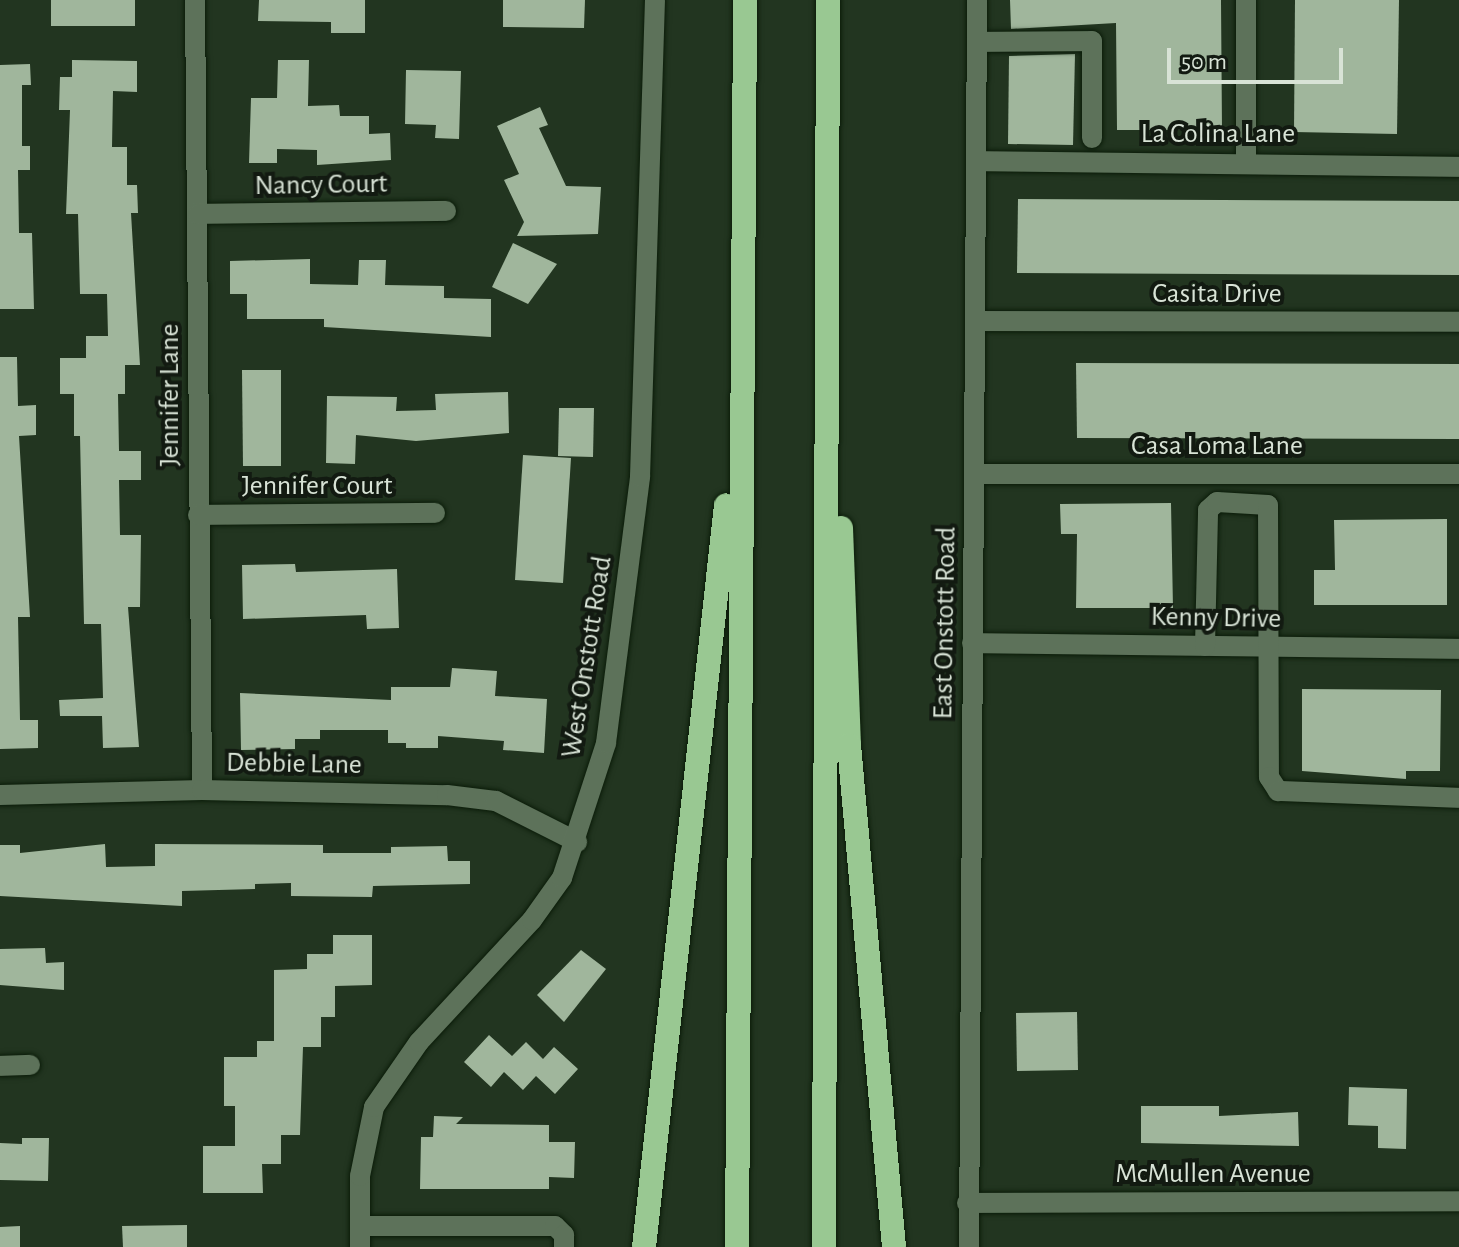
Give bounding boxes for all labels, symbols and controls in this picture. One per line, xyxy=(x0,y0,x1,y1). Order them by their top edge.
scale bar xyxy=(1171,32,1347,82)
text: 50 m xyxy=(1181,50,1227,74)
street label: La Colina Lane xyxy=(1141,117,1295,151)
street label: Nancy Court xyxy=(254,167,388,203)
street label: Casita Drive xyxy=(1152,277,1282,311)
street label: Jennifer Lane xyxy=(153,324,187,466)
street label: Casa Loma Lane xyxy=(1131,429,1303,463)
street label: Jennifer Court xyxy=(242,469,392,503)
street label: East Onstott Road xyxy=(927,526,963,720)
street label: West Onstott Road xyxy=(554,554,620,760)
street label: Kenny Drive xyxy=(1150,600,1282,636)
street label: Debbie Lane xyxy=(226,746,362,782)
street label: McMullen Avenue xyxy=(1115,1157,1311,1191)

